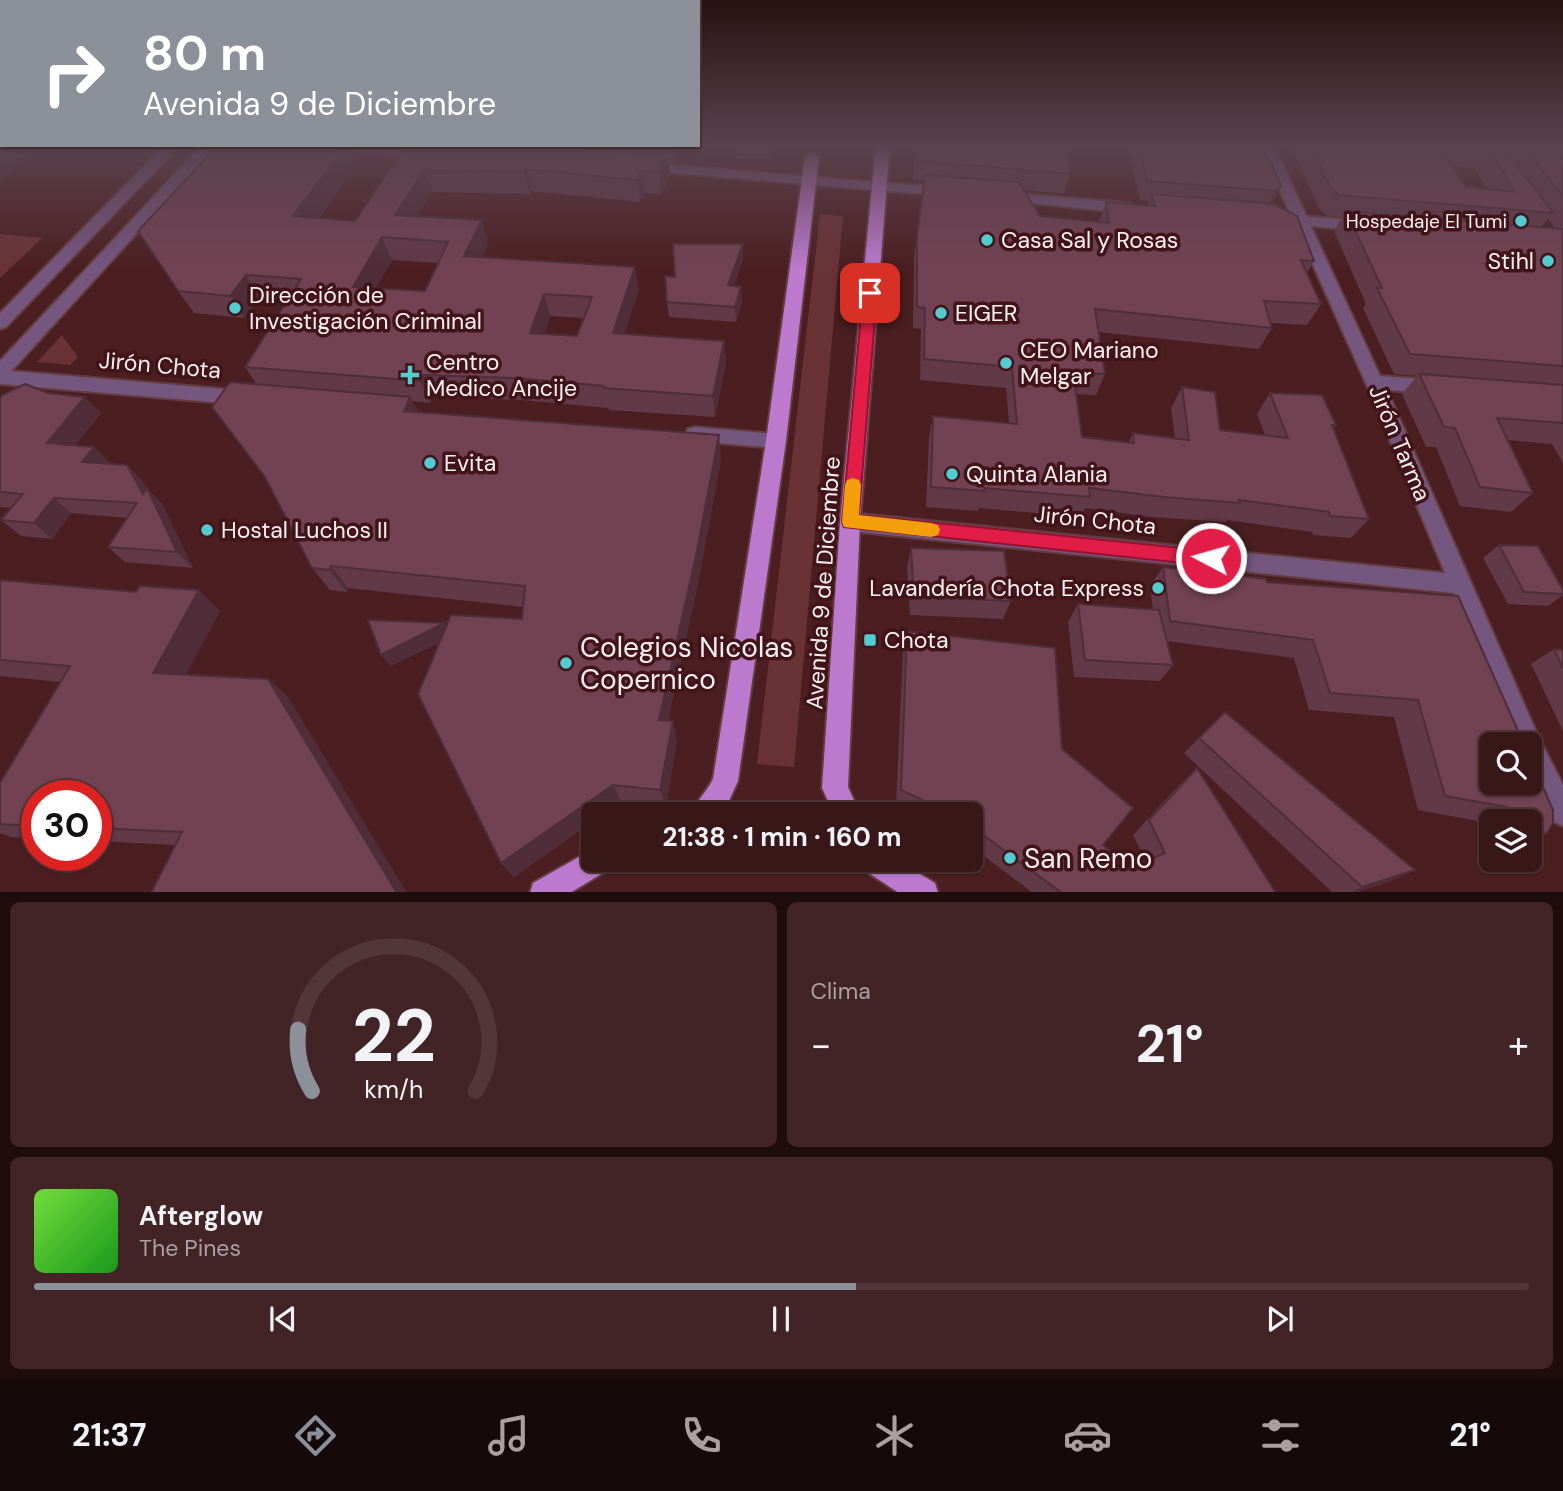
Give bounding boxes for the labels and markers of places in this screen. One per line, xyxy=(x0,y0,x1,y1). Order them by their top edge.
place label: Hospedaje El Tumi xyxy=(1346,209,1507,234)
marker: Hospedaje El Tumi xyxy=(1513,213,1529,229)
place label: Casa Sal y Rosas xyxy=(1001,225,1178,255)
marker: Casa Sal y Rosas xyxy=(979,232,995,248)
place label: Stihl xyxy=(1488,246,1534,276)
marker: Stihl xyxy=(1540,253,1556,269)
pin xyxy=(840,263,900,323)
place label: Dirección de Investigación Criminal xyxy=(249,280,482,336)
place label: EIGER xyxy=(955,298,1017,328)
marker: Dirección de Investigación Criminal xyxy=(227,300,243,316)
marker: EIGER xyxy=(933,305,949,321)
place label: CEO Mariano Melgar xyxy=(1020,335,1159,391)
place label: Centro Medico Ancije xyxy=(426,347,577,403)
marker: CEO Mariano Melgar xyxy=(998,355,1014,371)
marker: Centro Medico Ancije xyxy=(400,365,420,385)
place label: Evita xyxy=(444,448,496,478)
marker: Evita xyxy=(422,455,438,471)
place label: Quinta Alania xyxy=(966,459,1108,489)
marker: Quinta Alania xyxy=(944,466,960,482)
place label: Hostal Luchos II xyxy=(221,515,388,545)
marker: Hostal Luchos II xyxy=(199,522,215,538)
place label: Lavandería Chota Express xyxy=(869,573,1144,603)
marker: Lavandería Chota Express xyxy=(1150,580,1166,596)
place label: Chota xyxy=(884,625,948,655)
place label: Colegios Nicolas Copernico xyxy=(580,629,793,698)
marker: Chota xyxy=(862,632,878,648)
marker: Colegios Nicolas Copernico xyxy=(558,655,574,671)
place label: San Remo xyxy=(1024,840,1152,877)
marker: San Remo xyxy=(1002,850,1018,866)

